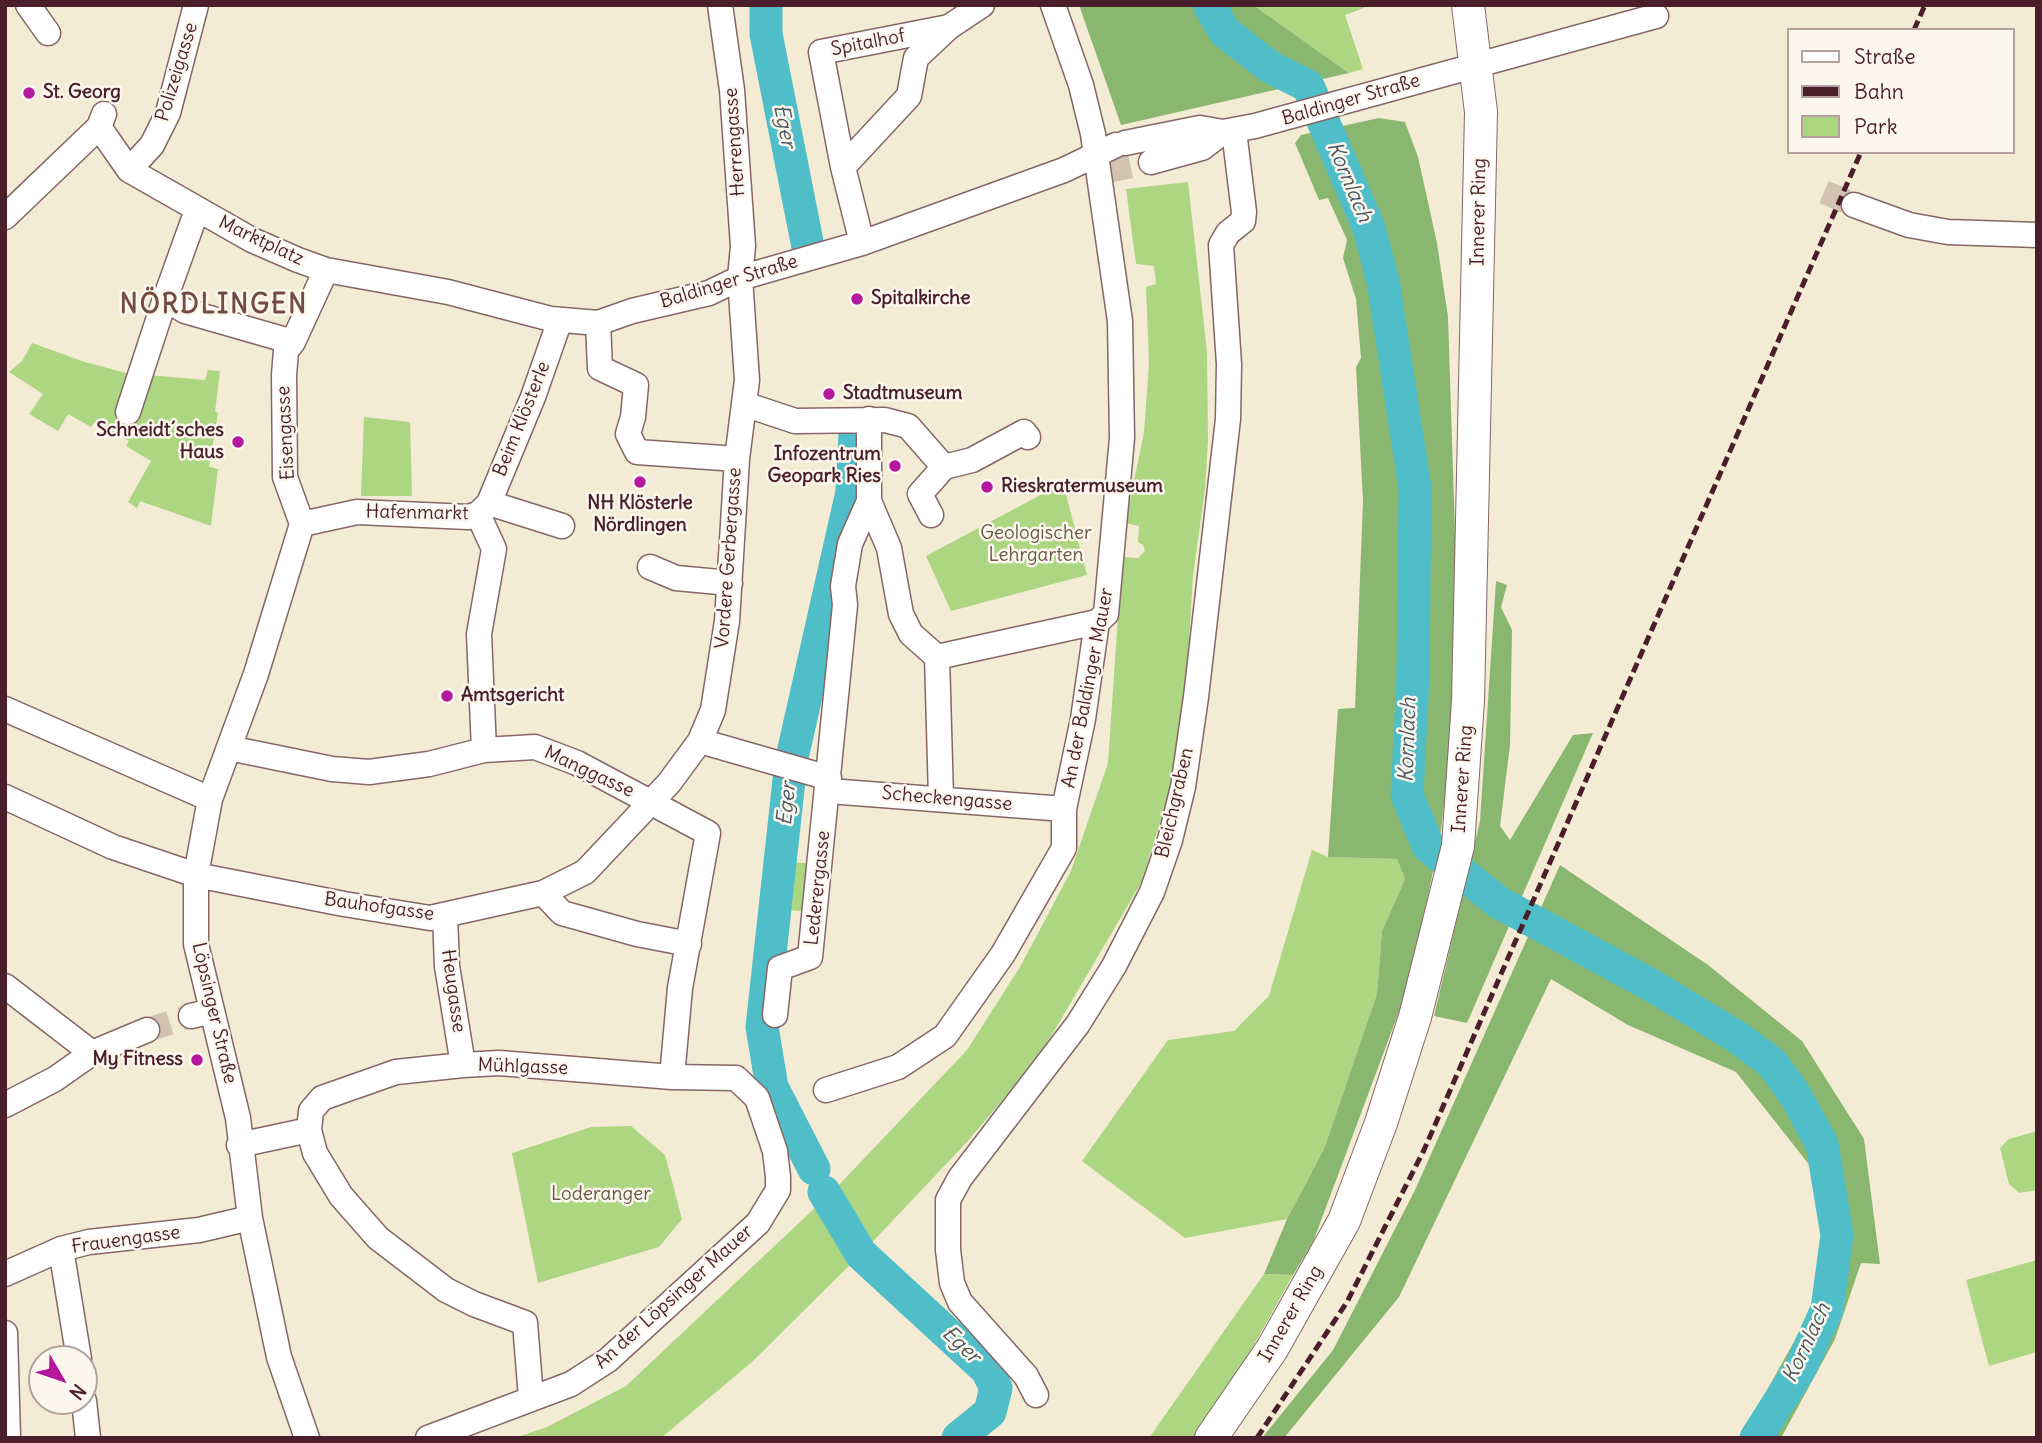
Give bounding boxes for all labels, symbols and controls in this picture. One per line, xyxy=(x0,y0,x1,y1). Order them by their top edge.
street label: Polizeigasse xyxy=(151,20,203,124)
street label: Spitalhof xyxy=(829,25,907,61)
legend xyxy=(1786,28,2014,154)
text: Straße xyxy=(1854,43,1915,70)
street label: Baldinger Straße xyxy=(1279,69,1423,131)
text: Bahn xyxy=(1854,78,1904,105)
place label: St. Georg xyxy=(43,82,121,104)
marker: St. Georg xyxy=(21,85,37,101)
street label: Herrengasse xyxy=(720,87,750,197)
water label: Eger xyxy=(767,102,801,150)
text: Park xyxy=(1854,113,1897,140)
water label: Kornlach xyxy=(1321,138,1377,226)
street label: Innerer Ring xyxy=(1467,158,1491,266)
street label: Marktplatz xyxy=(215,211,307,271)
street label: Baldinger Straße xyxy=(657,250,801,314)
place label: Spitalkirche xyxy=(871,288,971,310)
district label: NÖRDLINGEN xyxy=(121,290,307,322)
marker: Spitalkirche xyxy=(849,291,865,307)
street label: Beim Klösterle xyxy=(489,358,555,480)
place label: Stadtmuseum xyxy=(843,383,962,405)
street label: Eisengasse xyxy=(272,385,300,481)
marker: Stadtmuseum xyxy=(821,386,837,402)
place label: Schneidt´sches Haus xyxy=(96,420,224,464)
marker: Schneidt´sches Haus xyxy=(230,434,246,450)
place label: Infozentrum Geopark Ries xyxy=(767,444,881,488)
marker: Infozentrum Geopark Ries xyxy=(887,458,903,474)
street label: Vordere Gerbergasse xyxy=(711,467,747,649)
marker: NH Klösterle Nördlingen xyxy=(632,474,648,490)
place label: Rieskratermuseum xyxy=(1001,476,1163,498)
marker: Rieskratermuseum xyxy=(979,479,995,495)
place label: NH Klösterle Nördlingen xyxy=(587,493,693,537)
street label: Hafenmarkt xyxy=(365,501,469,525)
park label: Geologischer Lehrgarten xyxy=(980,523,1092,567)
street label: An der Baldinger Mauer xyxy=(1057,586,1119,790)
place label: Amtsgericht xyxy=(461,685,564,707)
marker: Amtsgericht xyxy=(439,688,455,704)
water label: Kornlach xyxy=(1394,697,1422,783)
street label: Innerer Ring xyxy=(1448,724,1478,834)
street label: Manggasse xyxy=(540,741,638,803)
street label: Bleichgraben xyxy=(1151,746,1199,860)
water label: Eger xyxy=(772,781,802,827)
street label: Scheckengasse xyxy=(881,782,1013,816)
street label: Lederergasse xyxy=(801,829,835,947)
street label: Bauhofgasse xyxy=(323,888,435,926)
street label: Löpsinger Straße xyxy=(187,940,241,1086)
street label: Heugasse xyxy=(436,948,470,1034)
place label: My Fitness xyxy=(92,1049,183,1071)
marker: My Fitness xyxy=(189,1052,205,1068)
street label: Mühlgasse xyxy=(477,1054,569,1080)
park label: Loderanger xyxy=(551,1184,651,1206)
street label: An der Löpsinger Mauer xyxy=(590,1220,758,1374)
street label: Frauengasse xyxy=(70,1221,182,1259)
street label: Innerer Ring xyxy=(1254,1262,1328,1366)
water label: Kornlach xyxy=(1778,1299,1836,1387)
water label: Eger xyxy=(936,1321,986,1369)
north arrow xyxy=(28,1345,98,1415)
text: N xyxy=(64,1379,91,1405)

